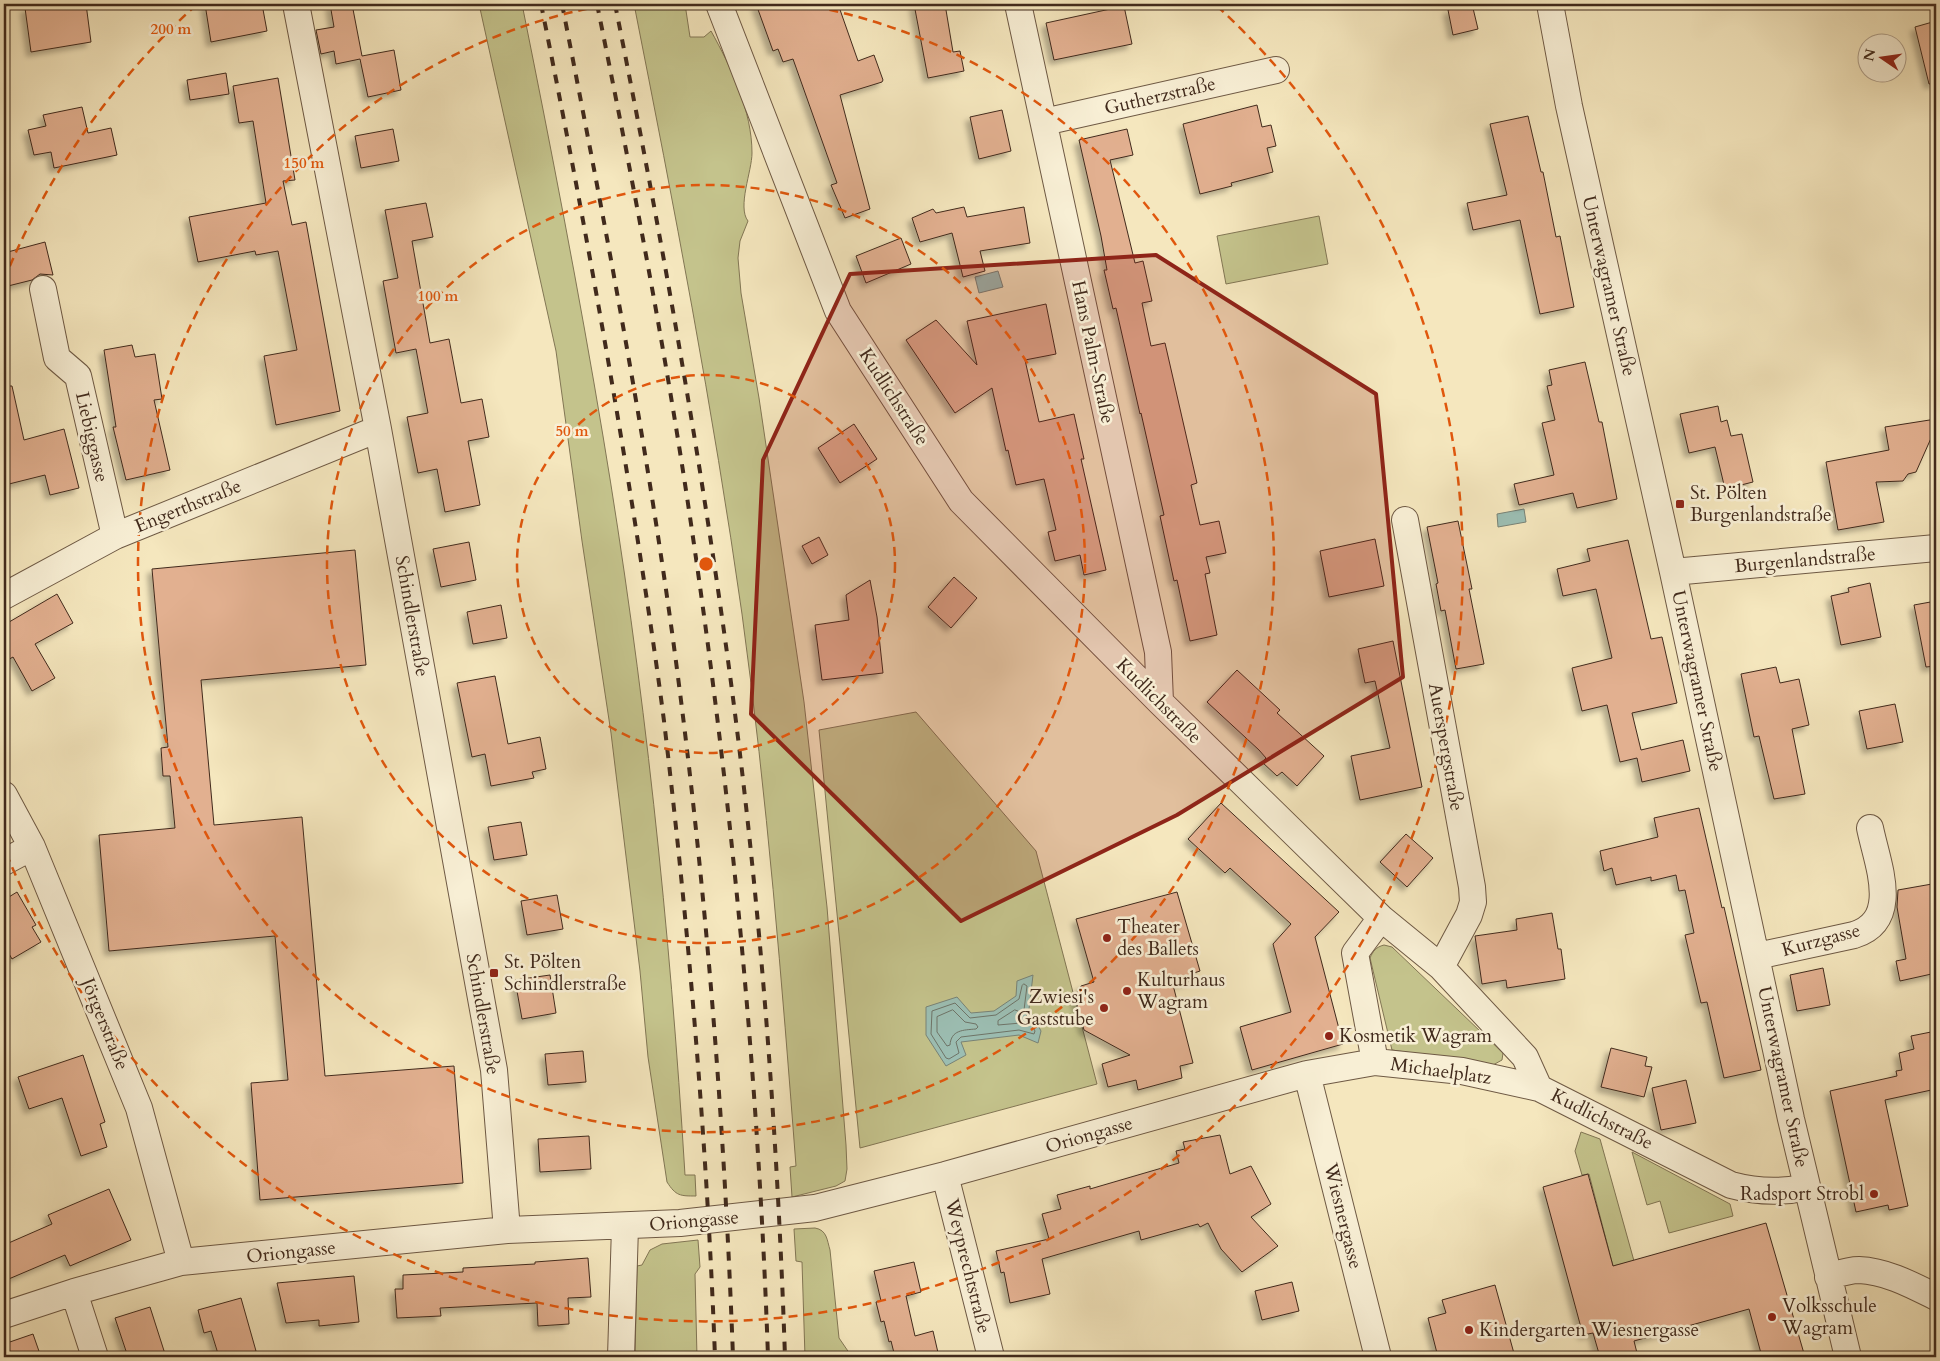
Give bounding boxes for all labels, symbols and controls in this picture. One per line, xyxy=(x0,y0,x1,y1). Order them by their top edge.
text: 200 m xyxy=(151,19,192,39)
north arrow xyxy=(1858,32,1908,82)
text: N xyxy=(1859,47,1880,63)
street label: Gutherzstraße xyxy=(1102,71,1218,121)
text: 150 m xyxy=(284,153,325,173)
street label: Unterwagramer Straße xyxy=(1576,193,1642,379)
street label: Hans Palm-Straße xyxy=(1065,278,1121,426)
text: 100 m xyxy=(418,286,459,306)
street label: Kudlichstraße xyxy=(853,343,935,451)
street label: Liebiggasse xyxy=(69,389,115,485)
text: 50 m xyxy=(555,421,589,441)
street label: Engerthstraße xyxy=(131,473,245,539)
place label: St. Pölten Burgenlandstraße xyxy=(1690,480,1832,528)
marker: St. Pölten Burgenlandstraße xyxy=(1674,498,1686,510)
street label: Burgenlandstraße xyxy=(1733,541,1877,579)
street label: Schindlerstraße xyxy=(389,553,435,679)
centre of rings xyxy=(697,555,715,573)
street label: Unterwagramer Straße xyxy=(1665,588,1729,774)
street label: Kudlichstraße xyxy=(1110,652,1208,750)
street label: Auerspergstraße xyxy=(1422,681,1470,813)
place label: Theater des Ballets xyxy=(1117,914,1199,962)
street label: Kurzgasse xyxy=(1779,917,1863,963)
marker: Theater des Ballets xyxy=(1101,932,1113,944)
place label: St. Pölten Schindlerstraße xyxy=(504,949,627,997)
street label: Schindlerstraße xyxy=(460,951,506,1077)
marker: St. Pölten Schindlerstraße xyxy=(488,967,500,979)
place label: Kulturhaus Wagram xyxy=(1136,967,1225,1015)
street label: Jörgerstraße xyxy=(74,971,135,1074)
place label: Zwiesi's Gaststube xyxy=(1017,984,1094,1032)
street label: Unterwagramer Straße xyxy=(1751,984,1815,1170)
marker: Kulturhaus Wagram xyxy=(1121,985,1133,997)
marker: Zwiesi's Gaststube xyxy=(1098,1002,1110,1014)
place label: Kosmetik Wagram xyxy=(1339,1023,1493,1049)
marker: Kosmetik Wagram xyxy=(1323,1030,1335,1042)
street label: Michaelplatz xyxy=(1389,1051,1494,1091)
street label: Kudlichstraße xyxy=(1546,1082,1658,1156)
street label: Oriongasse xyxy=(1042,1110,1136,1160)
street label: Wiesnergasse xyxy=(1317,1160,1369,1271)
place label: Radsport Strobl xyxy=(1740,1181,1864,1207)
marker: Radsport Strobl xyxy=(1868,1188,1880,1200)
street label: Weyprechtstraße xyxy=(938,1195,997,1336)
street label: Oriongasse xyxy=(648,1204,740,1238)
street label: Oriongasse xyxy=(245,1234,337,1270)
place label: Volksschule Wagram xyxy=(1781,1293,1877,1341)
marker: Volksschule Wagram xyxy=(1766,1311,1778,1323)
place label: Kindergarten Wiesnergasse xyxy=(1479,1317,1699,1343)
marker: Kindergarten Wiesnergasse xyxy=(1463,1324,1475,1336)

